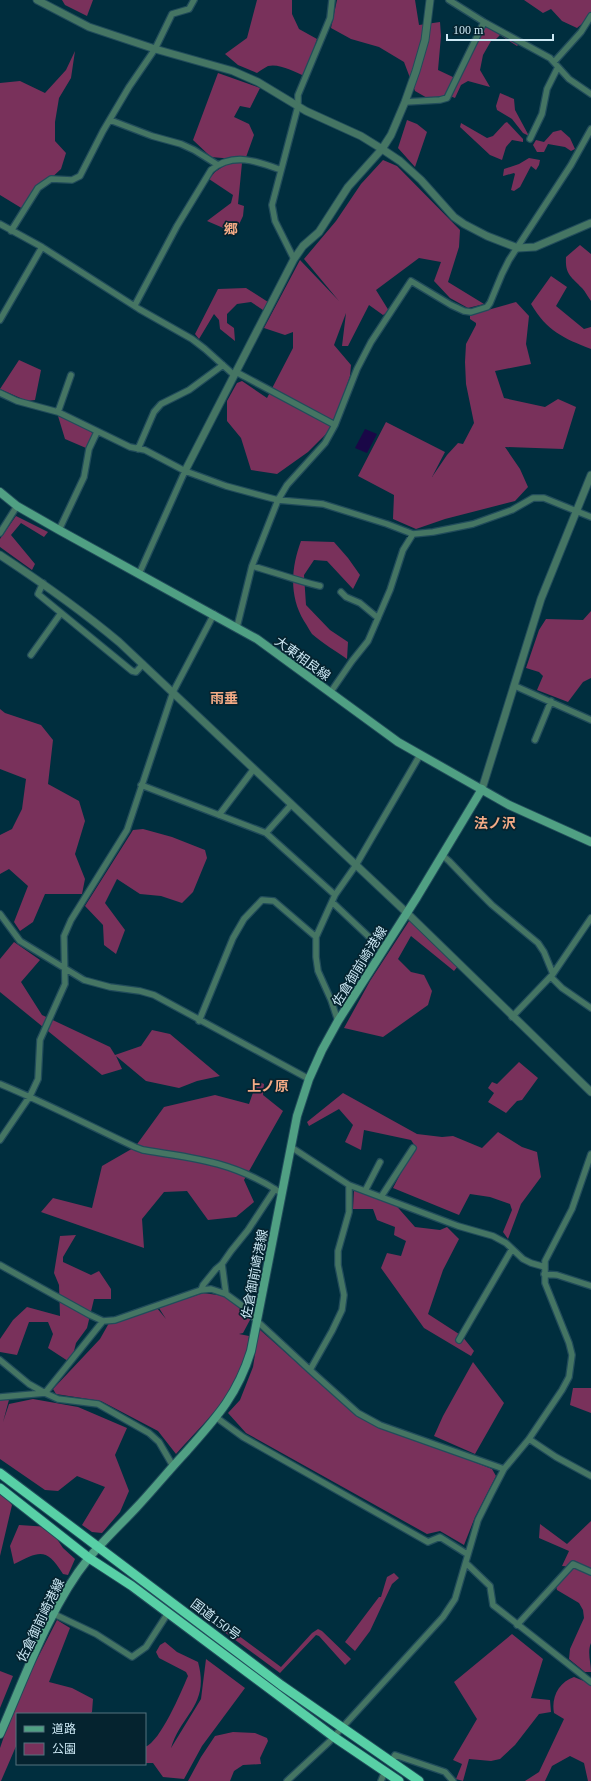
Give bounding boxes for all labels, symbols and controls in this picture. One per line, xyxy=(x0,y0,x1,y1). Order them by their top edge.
scale bar xyxy=(447,16,553,42)
text: 100 m xyxy=(453,23,484,37)
district label: 郷 xyxy=(224,222,238,237)
street label: 大東相良線 xyxy=(272,633,333,684)
district label: 雨垂 xyxy=(210,691,238,706)
district label: 法ノ沢 xyxy=(474,816,516,831)
street label: 佐倉御前崎港線 xyxy=(329,924,390,1009)
district label: 上ノ原 xyxy=(247,1079,289,1094)
street label: 佐倉御前崎港線 xyxy=(238,1228,271,1320)
street label: 佐倉御前崎港線 xyxy=(14,1576,67,1664)
street label: 国道150号 xyxy=(188,1596,244,1643)
legend xyxy=(16,1713,146,1765)
text: 道路 xyxy=(52,1722,76,1736)
text: 公園 xyxy=(52,1742,76,1756)

